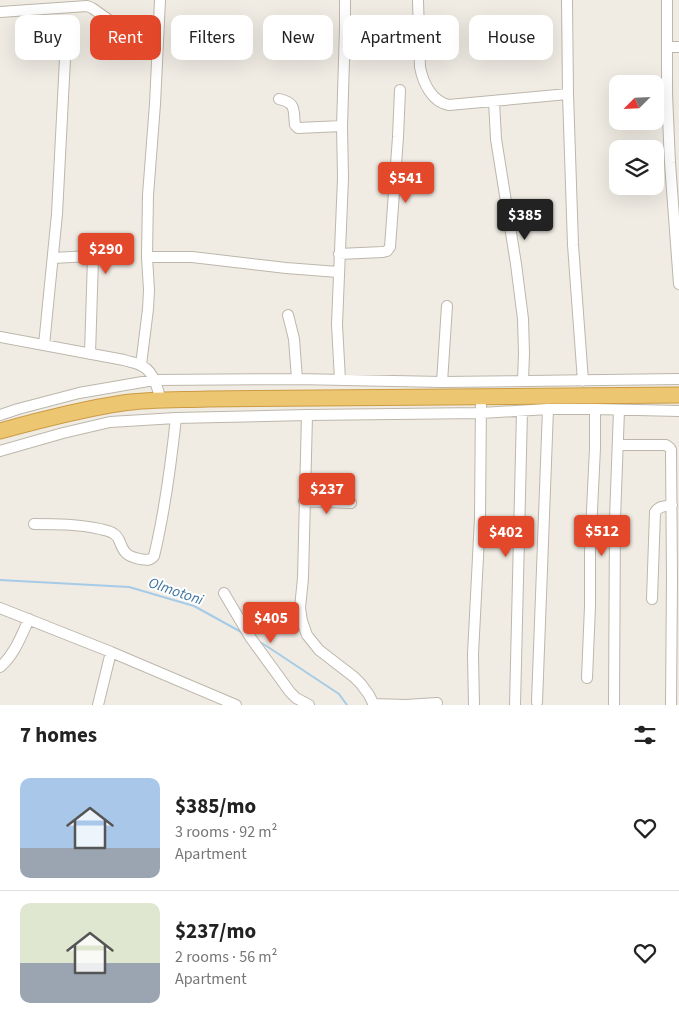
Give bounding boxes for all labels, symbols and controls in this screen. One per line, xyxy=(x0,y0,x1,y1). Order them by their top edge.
chip: Buy xyxy=(15,15,80,60)
chip: Rent xyxy=(90,15,161,60)
chip: Filters xyxy=(171,15,253,60)
chip: New xyxy=(263,15,333,60)
chip: Apartment xyxy=(343,15,459,60)
chip: House xyxy=(469,15,553,60)
north arrow xyxy=(609,75,664,130)
map controls xyxy=(609,75,664,195)
button: layers xyxy=(609,140,664,195)
pin: $541 xyxy=(376,162,436,204)
text: $541 xyxy=(389,167,423,189)
pin: $385 xyxy=(495,198,555,241)
text: $385 xyxy=(508,204,542,226)
pin: $290 xyxy=(76,232,136,275)
text: $290 xyxy=(89,238,123,260)
pin: $237 xyxy=(297,472,357,515)
text: $237 xyxy=(310,478,344,500)
pin: $512 xyxy=(572,514,632,557)
pin: $402 xyxy=(476,516,536,558)
text: $512 xyxy=(585,520,619,542)
text: $402 xyxy=(489,521,523,543)
water label: Olmotoni xyxy=(146,572,206,611)
pin: $405 xyxy=(241,602,301,644)
text: $405 xyxy=(254,607,288,629)
text: 7 homes xyxy=(20,720,97,750)
icon: filters xyxy=(631,721,659,749)
text: $385/mo xyxy=(175,791,256,821)
icon: home xyxy=(60,798,120,858)
icon: heart xyxy=(631,814,659,842)
text: 3 rooms · 92 m² xyxy=(175,821,277,843)
text: Apartment xyxy=(175,843,247,865)
text: $237/mo xyxy=(175,916,256,946)
icon: home xyxy=(60,923,120,983)
icon: heart xyxy=(631,939,659,967)
text: 2 rooms · 56 m² xyxy=(175,946,277,968)
text: Apartment xyxy=(175,968,247,990)

